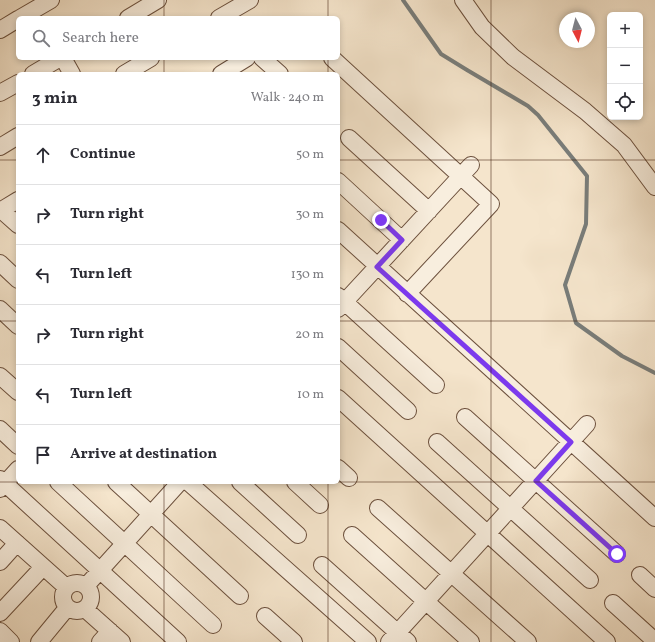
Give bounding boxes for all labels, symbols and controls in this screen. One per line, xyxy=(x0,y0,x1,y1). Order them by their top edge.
north arrow xyxy=(559,12,595,48)
map controls xyxy=(607,12,643,120)
button: + xyxy=(607,12,643,48)
search box xyxy=(16,16,340,60)
icon: search xyxy=(30,27,52,49)
text: Search here xyxy=(62,28,139,49)
button: − xyxy=(607,48,643,84)
button: locate xyxy=(607,84,643,120)
text: 3 min xyxy=(32,87,78,110)
text: Walk · 240 m xyxy=(251,89,324,107)
icon: ahead xyxy=(32,144,54,166)
text: Continue xyxy=(70,144,135,165)
text: 50 m xyxy=(296,146,324,164)
icon: right xyxy=(32,204,54,226)
text: Turn right xyxy=(70,204,144,225)
text: 30 m xyxy=(296,206,324,224)
route end xyxy=(372,211,390,229)
icon: left xyxy=(32,264,54,286)
text: Turn left xyxy=(70,264,132,285)
text: 130 m xyxy=(291,266,324,284)
icon: right xyxy=(32,324,54,346)
text: Turn right xyxy=(70,324,144,345)
text: 20 m xyxy=(295,326,324,344)
icon: left xyxy=(32,384,54,406)
text: Turn left xyxy=(70,384,132,405)
text: 10 m xyxy=(297,386,324,404)
icon: arrive xyxy=(32,444,54,466)
text: Arrive at destination xyxy=(70,444,217,465)
route start xyxy=(608,545,626,563)

